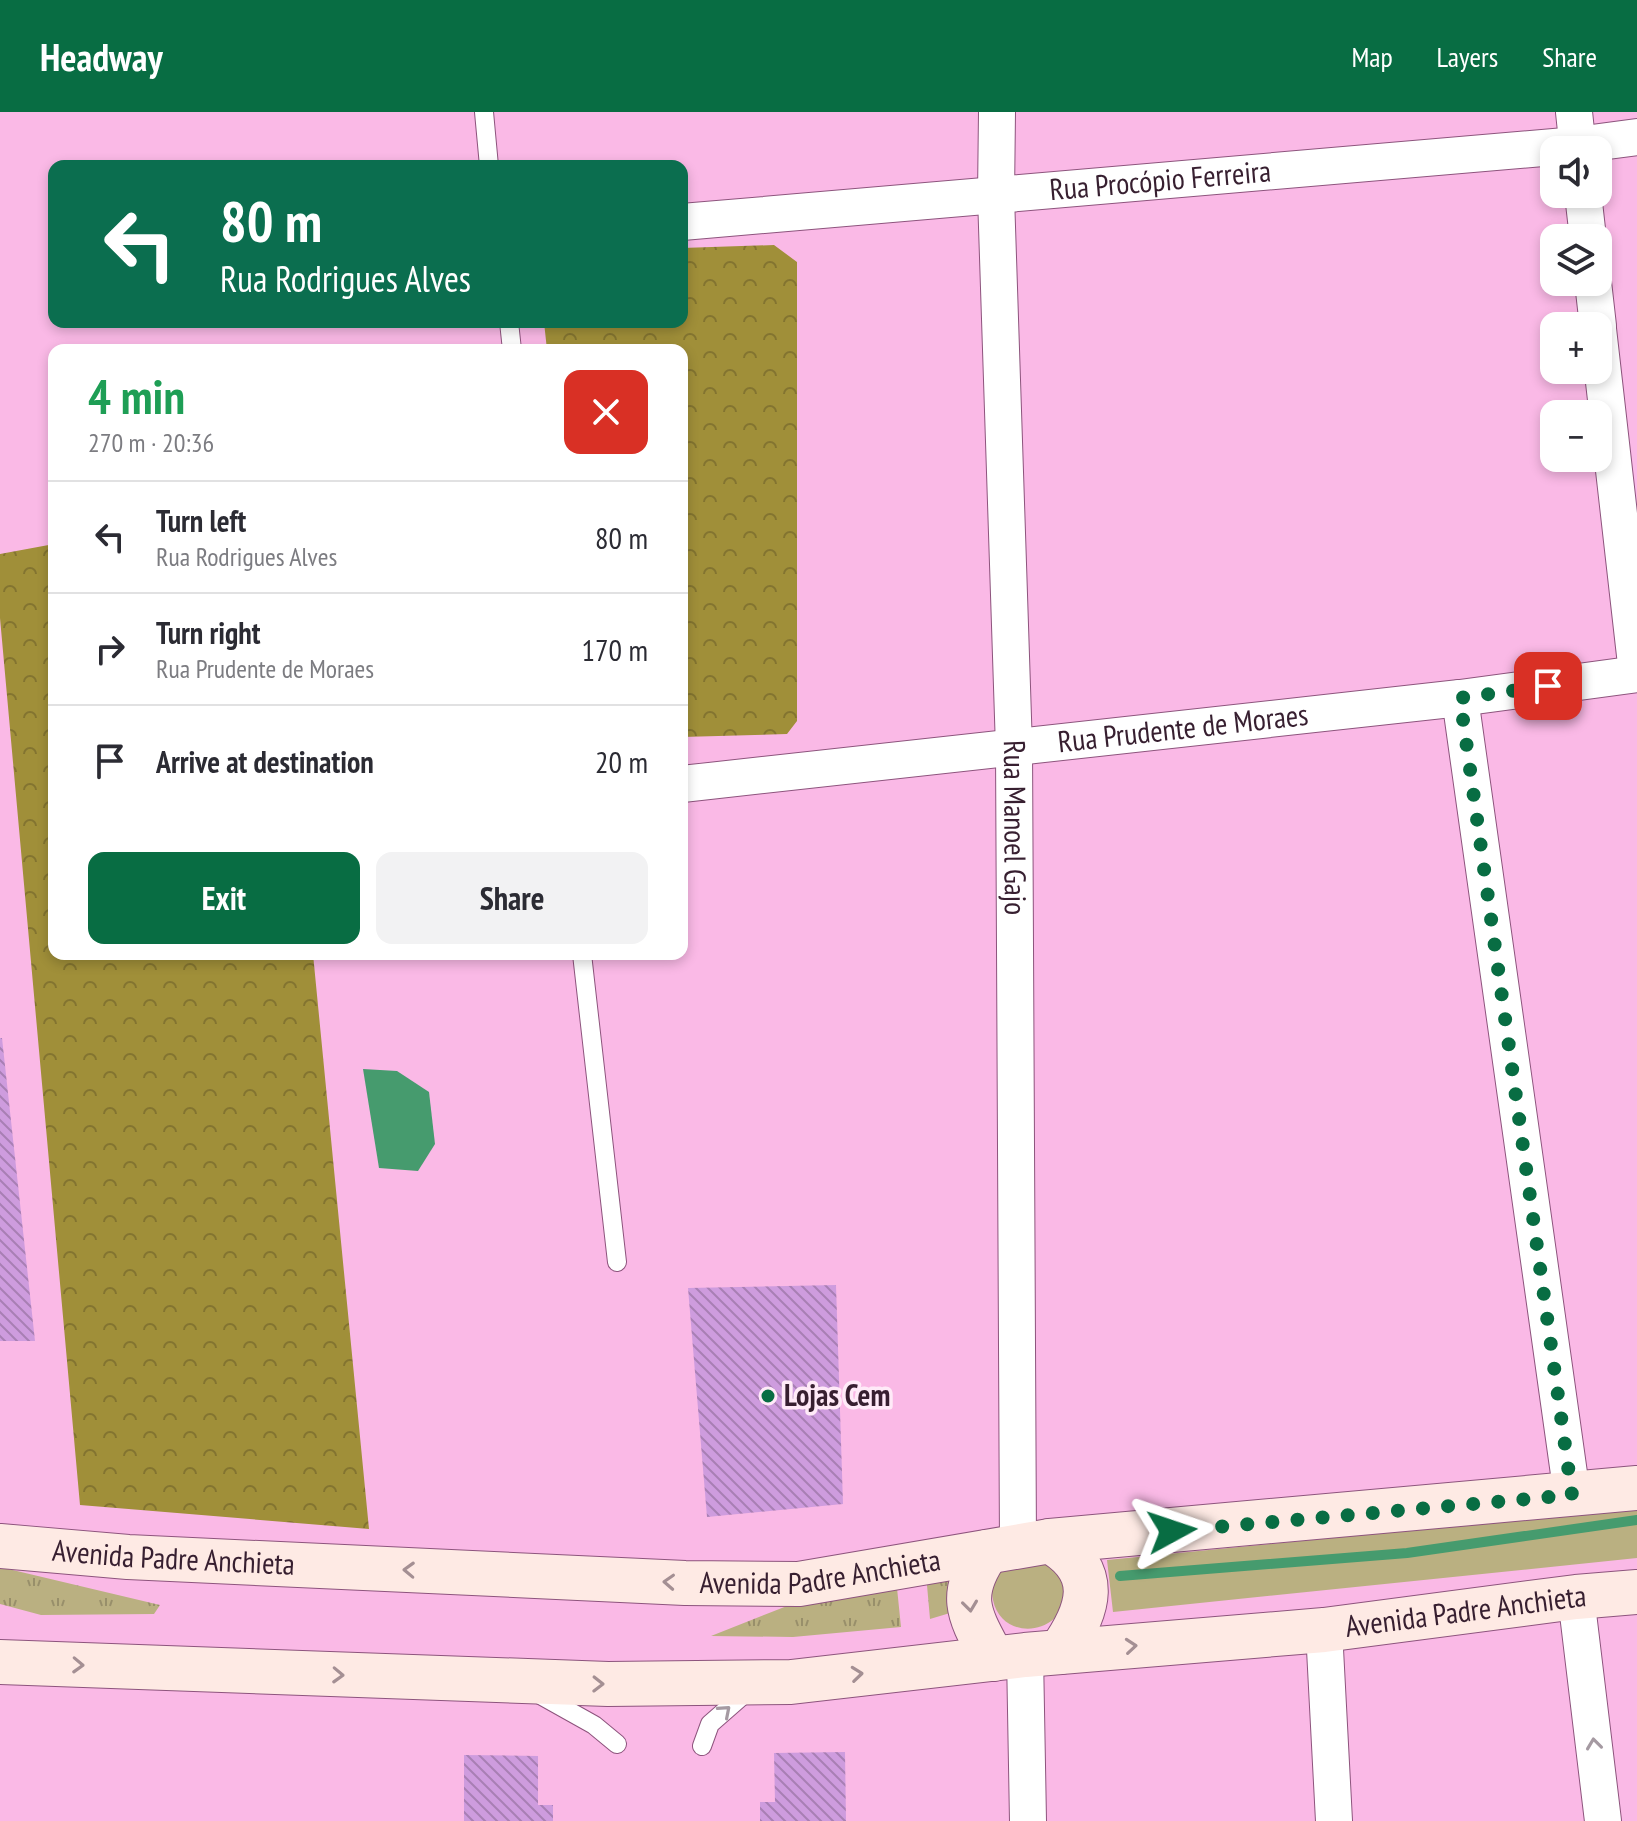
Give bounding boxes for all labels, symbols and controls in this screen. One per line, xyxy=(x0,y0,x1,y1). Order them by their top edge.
text: Headway xyxy=(40,32,163,81)
text: Map xyxy=(1351,38,1393,75)
text: Layers xyxy=(1437,38,1498,75)
text: Share xyxy=(1542,38,1597,75)
map controls xyxy=(1540,136,1612,472)
button: sound xyxy=(1540,136,1612,208)
street label: Rua Procópio Ferreira xyxy=(1048,150,1272,208)
text: 80 m xyxy=(220,185,322,257)
icon: left xyxy=(88,192,192,296)
button: layers xyxy=(1540,224,1612,296)
text: Rua Rodrigues Alves xyxy=(220,255,471,302)
button: + xyxy=(1540,312,1612,384)
text: 4 min xyxy=(88,365,185,427)
button: close xyxy=(564,370,648,454)
button: − xyxy=(1540,400,1612,472)
text: 270 m · 20:36 xyxy=(88,426,214,459)
text: Turn left xyxy=(156,501,246,540)
icon: left xyxy=(88,515,132,559)
text: 80 m xyxy=(595,518,648,557)
text: Rua Rodrigues Alves xyxy=(156,540,337,573)
text: Turn right xyxy=(156,613,260,652)
icon: right xyxy=(88,627,132,671)
text: 170 m xyxy=(582,630,648,669)
text: Rua Prudente de Moraes xyxy=(156,652,374,685)
pin xyxy=(1514,652,1582,720)
icon: arrive xyxy=(1526,664,1570,708)
street label: Rua Prudente de Moraes xyxy=(1056,694,1310,760)
icon: arrive xyxy=(88,739,132,783)
street label: Rua Manoel Gajo xyxy=(996,740,1036,915)
text: Arrive at destination xyxy=(156,742,374,781)
text: 20 m xyxy=(595,742,648,781)
button: Exit xyxy=(88,852,360,944)
button: Share xyxy=(376,852,648,944)
place label: Lojas Cem xyxy=(784,1375,890,1414)
marker: Lojas Cem xyxy=(759,1387,777,1405)
position arrow xyxy=(1130,1489,1214,1573)
street label: Avenida Padre Anchieta xyxy=(51,1530,296,1583)
street label: Avenida Padre Anchieta xyxy=(699,1539,943,1602)
one-way arrow xyxy=(402,1562,415,1579)
one-way arrow xyxy=(662,1574,675,1591)
street label: Avenida Padre Anchieta xyxy=(1343,1575,1588,1645)
one-way arrow xyxy=(961,1599,978,1613)
one-way arrow xyxy=(1125,1638,1138,1655)
one-way arrow xyxy=(72,1657,85,1674)
one-way arrow xyxy=(332,1666,345,1683)
one-way arrow xyxy=(851,1666,864,1683)
one-way arrow xyxy=(592,1675,605,1692)
one-way arrow xyxy=(716,1706,730,1721)
one-way arrow xyxy=(1586,1737,1603,1750)

